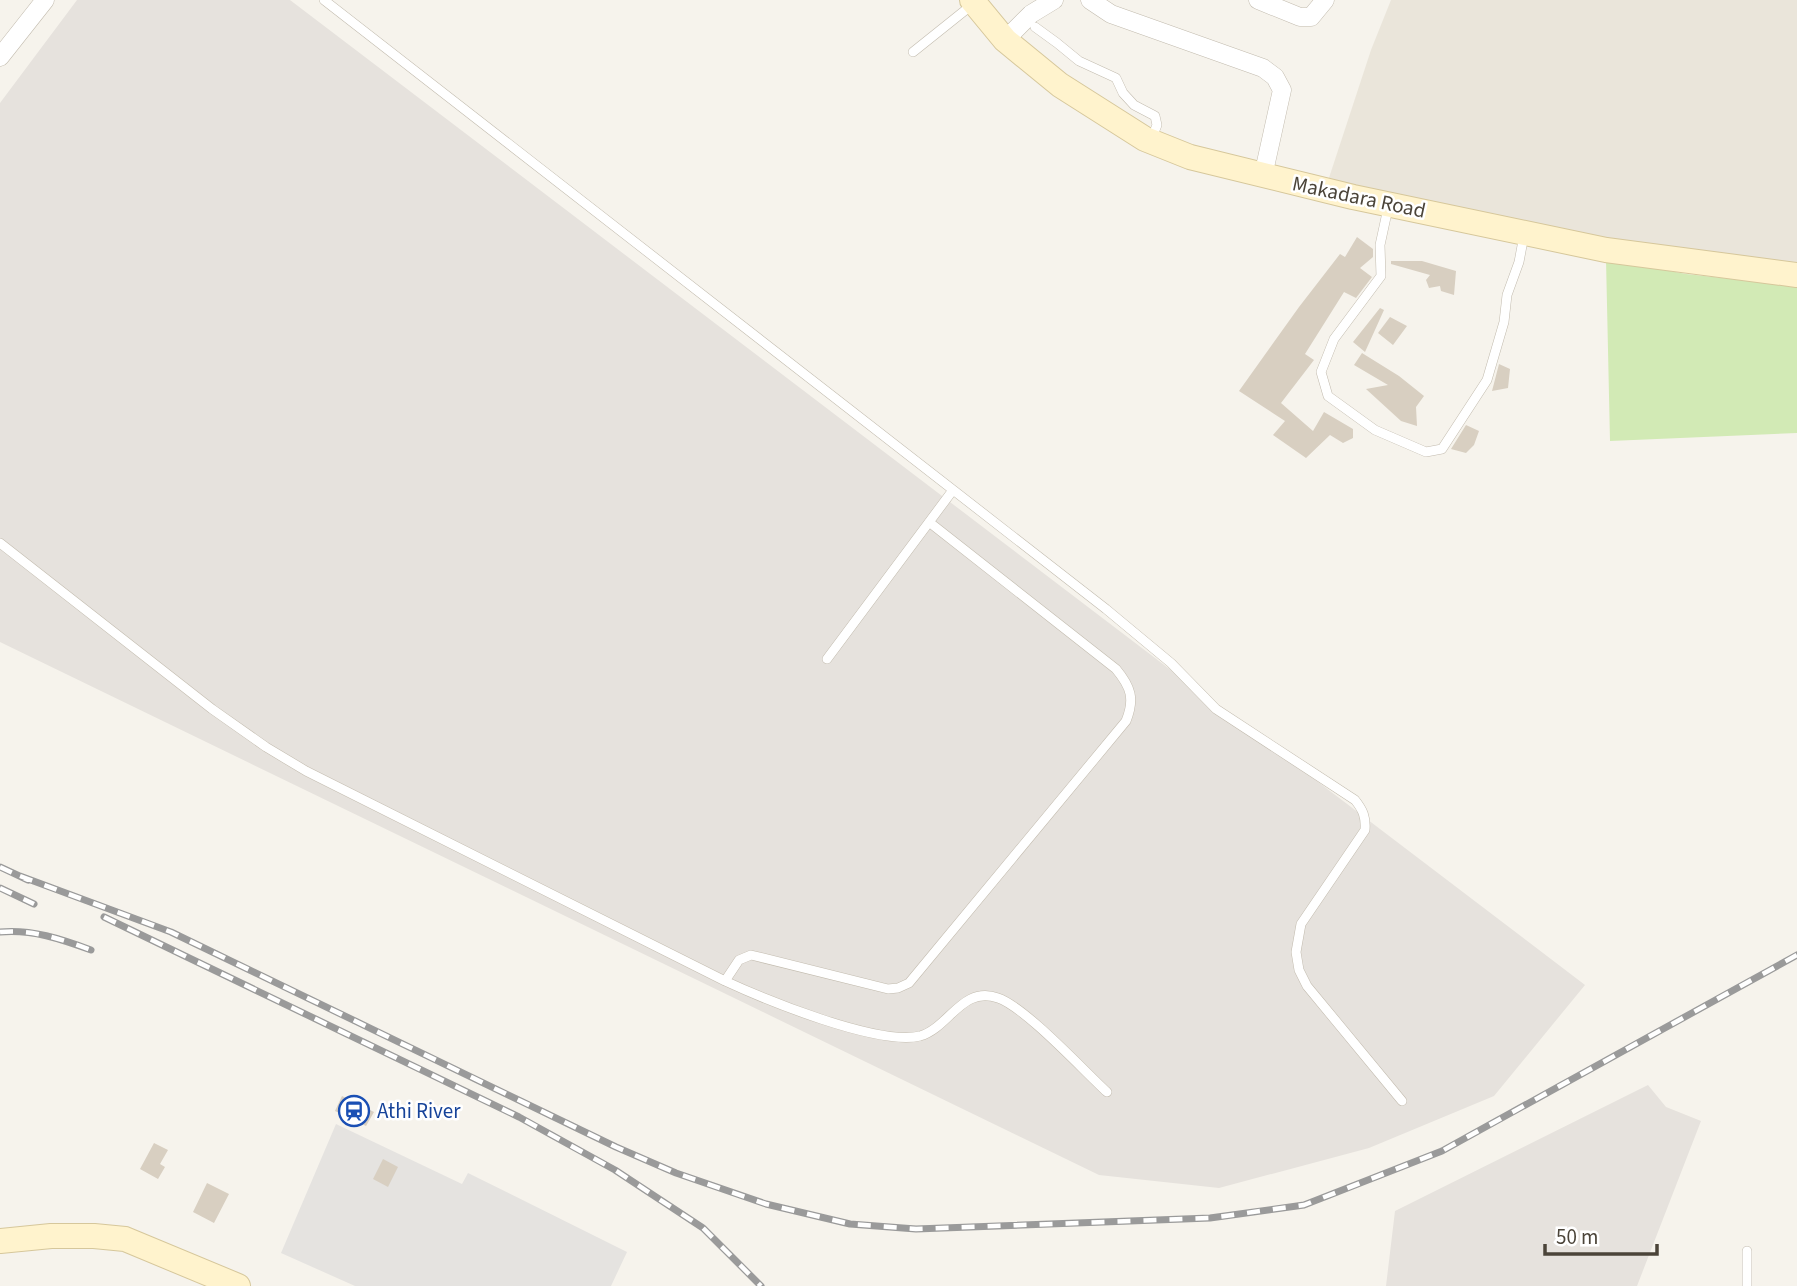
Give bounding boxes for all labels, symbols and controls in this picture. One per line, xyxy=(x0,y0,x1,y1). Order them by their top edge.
street label: Makadara Road xyxy=(1290,168,1428,226)
station icon: Athi River xyxy=(337,1094,371,1128)
place label: Athi River xyxy=(377,1096,461,1126)
scale bar xyxy=(1545,1212,1657,1256)
text: 50 m xyxy=(1556,1222,1598,1252)

